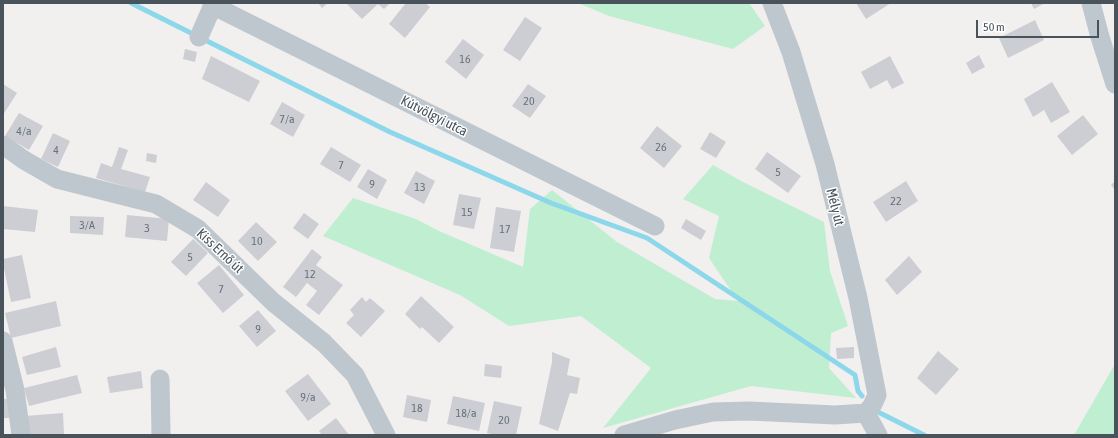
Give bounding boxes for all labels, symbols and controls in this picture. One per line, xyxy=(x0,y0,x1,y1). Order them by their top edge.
scale bar xyxy=(978,12,1101,38)
text: 50 m xyxy=(983,20,1005,34)
house number: 16 xyxy=(459,52,471,66)
street label: Kútvölgyi utca xyxy=(398,92,470,140)
house number: 20 xyxy=(523,94,535,108)
house number: 7/a xyxy=(279,112,295,126)
house number: 4/a xyxy=(16,124,32,138)
house number: 26 xyxy=(655,140,667,154)
house number: 4 xyxy=(53,143,59,157)
house number: 7 xyxy=(338,158,344,172)
house number: 5 xyxy=(775,165,781,179)
house number: 9 xyxy=(369,177,375,191)
house number: 13 xyxy=(414,180,426,194)
street label: Mély út xyxy=(822,187,848,227)
house number: 22 xyxy=(890,194,902,208)
house number: 15 xyxy=(461,205,473,219)
house number: 3/A xyxy=(79,218,95,232)
house number: 3 xyxy=(144,221,150,235)
house number: 17 xyxy=(499,222,511,236)
street label: Kiss Ernő út xyxy=(193,225,247,277)
house number: 10 xyxy=(251,234,263,248)
house number: 5 xyxy=(187,250,193,264)
house number: 12 xyxy=(304,267,316,281)
house number: 7 xyxy=(218,282,224,296)
house number: 9 xyxy=(255,322,261,336)
house number: 9/a xyxy=(300,390,316,404)
house number: 18 xyxy=(411,401,423,415)
house number: 18/a xyxy=(456,406,476,420)
house number: 20 xyxy=(498,413,510,427)

